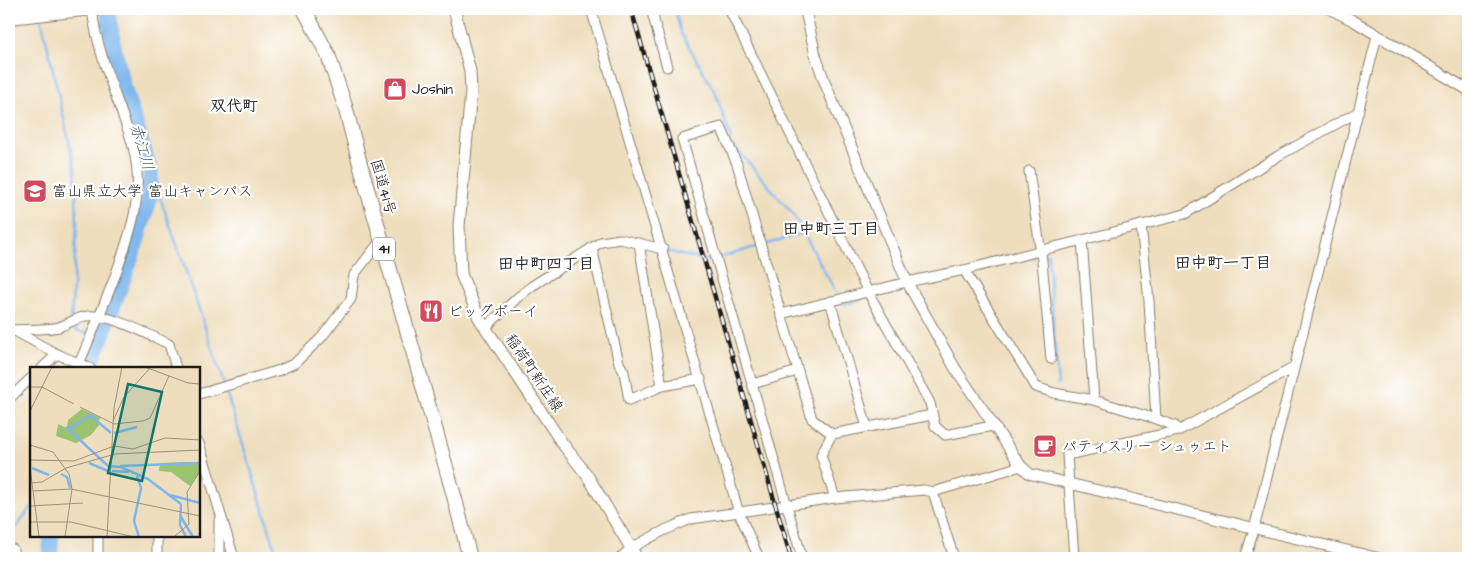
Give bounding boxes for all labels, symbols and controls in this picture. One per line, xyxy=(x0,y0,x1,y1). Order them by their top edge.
shop icon: Joshin xyxy=(382,76,408,102)
place label: Joshin xyxy=(412,79,454,100)
district label: 双代町 xyxy=(210,95,258,117)
water label: 赤江川 xyxy=(125,121,159,173)
street label: 国道41号 xyxy=(365,157,401,217)
school or university icon: 富山県立大学 富山キャンパス xyxy=(22,178,48,204)
place label: 富山県立大学 富山キャンパス xyxy=(52,181,252,202)
district label: 田中町三丁目 xyxy=(783,218,879,240)
road number: 41 xyxy=(373,238,395,260)
district label: 田中町一丁目 xyxy=(1175,252,1271,274)
district label: 田中町四丁目 xyxy=(498,253,594,275)
restaurant icon: ビッグボーイ xyxy=(418,298,444,324)
place label: ビッグボーイ xyxy=(448,301,538,322)
street label: 稲荷町新庄線 xyxy=(500,330,568,416)
inset map xyxy=(30,367,200,537)
cafe icon: パティスリー シュゥエト xyxy=(1032,433,1058,459)
place label: パティスリー シュゥエト xyxy=(1062,436,1232,457)

